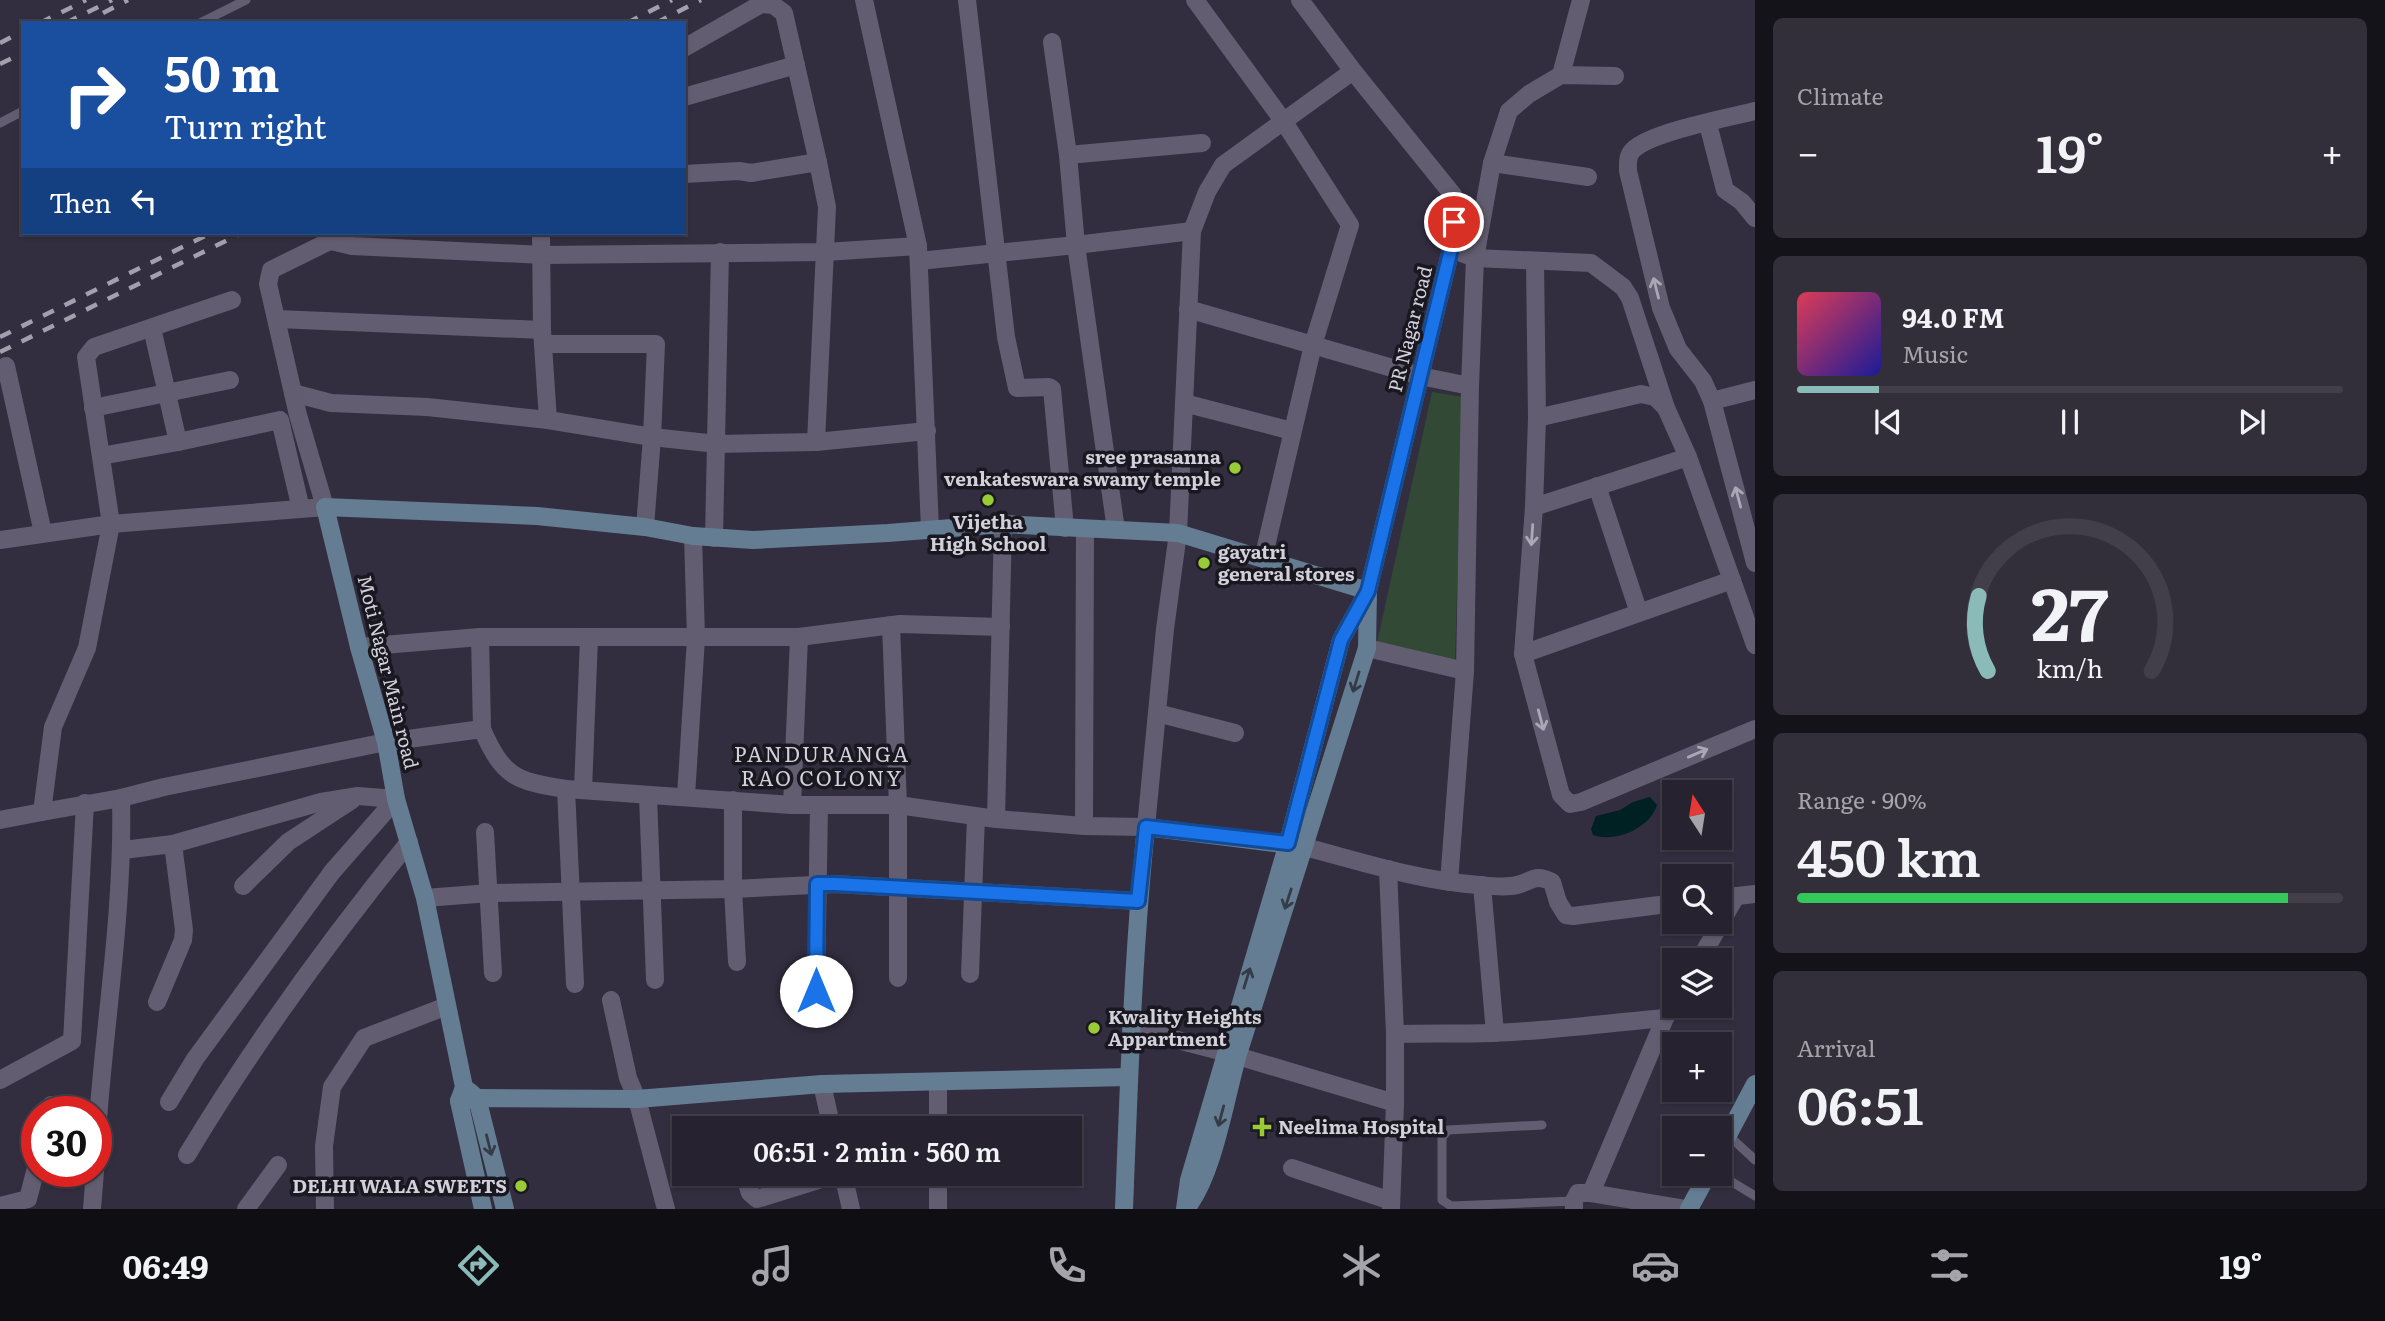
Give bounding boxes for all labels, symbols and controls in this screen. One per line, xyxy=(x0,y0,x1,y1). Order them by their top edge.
text: 50 m xyxy=(164,34,280,107)
icon: right xyxy=(49,49,140,140)
text: Climate xyxy=(1797,78,1883,112)
text: Turn right xyxy=(164,101,326,149)
text: 19° xyxy=(2036,112,2104,189)
text: − xyxy=(1797,122,1819,179)
text: + xyxy=(2321,122,2343,179)
text: Then xyxy=(49,182,111,221)
icon: left xyxy=(125,182,163,220)
pin xyxy=(1424,192,1484,252)
icon: arrive xyxy=(1435,203,1473,241)
street label: PR Nagar road xyxy=(1380,262,1438,395)
one-way arrow xyxy=(1649,277,1662,299)
text: 94.0 FM xyxy=(1902,297,2004,336)
text: Music xyxy=(1902,336,1968,370)
icon: previous xyxy=(1869,403,1907,441)
icon: pause xyxy=(2051,403,2089,441)
icon: next xyxy=(2233,403,2271,441)
place label: sree prasanna venkateswara swamy temple xyxy=(944,442,1221,492)
marker: sree prasanna venkateswara swamy temple xyxy=(1227,460,1243,476)
one-way arrow xyxy=(1731,486,1744,509)
marker: Vijetha High School xyxy=(980,492,996,508)
place label: Vijetha High School xyxy=(930,507,1046,557)
one-way arrow xyxy=(1525,523,1538,546)
place label: gayatri general stores xyxy=(1218,537,1354,587)
marker: gayatri general stores xyxy=(1196,555,1212,571)
text: 27 xyxy=(2031,555,2109,663)
street label: Moti Nagar Main road xyxy=(351,572,427,772)
text: km/h xyxy=(2037,648,2103,685)
one-way arrow xyxy=(1349,671,1362,693)
one-way arrow xyxy=(1535,709,1548,731)
district label: PANDURANGA RAO COLONY xyxy=(734,737,910,792)
one-way arrow xyxy=(1686,746,1708,759)
north arrow xyxy=(1662,780,1732,850)
map controls xyxy=(1662,780,1732,1186)
text: Range · 90% xyxy=(1797,782,1927,816)
text: 450 km xyxy=(1797,816,1981,893)
button: search xyxy=(1662,864,1732,934)
one-way arrow xyxy=(1281,888,1294,910)
button: layers xyxy=(1662,948,1732,1018)
position arrow xyxy=(779,954,853,1028)
one-way arrow xyxy=(1241,967,1254,989)
place label: Kwality Heights Appartment xyxy=(1108,1002,1261,1052)
marker: Kwality Heights Appartment xyxy=(1086,1020,1102,1036)
text: Arrival xyxy=(1797,1030,1876,1064)
button: + xyxy=(1662,1032,1732,1102)
text: 06:51 xyxy=(1797,1064,1924,1141)
speed limit sign: 30 xyxy=(21,1096,112,1187)
one-way arrow xyxy=(1214,1105,1227,1127)
place label: Neelima Hospital xyxy=(1278,1112,1444,1140)
button: − xyxy=(1662,1116,1732,1186)
marker: Neelima Hospital xyxy=(1252,1117,1272,1137)
text: 06:51 · 2 min · 560 m xyxy=(753,1131,1001,1170)
one-way arrow xyxy=(483,1133,496,1156)
place label: DELHI WALA SWEETS xyxy=(292,1171,507,1199)
marker: DELHI WALA SWEETS xyxy=(513,1178,529,1194)
text: 06:49 xyxy=(123,1241,209,1289)
icon: directions xyxy=(454,1241,503,1290)
icon: music xyxy=(748,1241,797,1290)
icon: phone xyxy=(1042,1241,1091,1290)
icon: climate xyxy=(1337,1241,1386,1290)
icon: car xyxy=(1631,1241,1680,1290)
icon: filters xyxy=(1925,1241,1974,1290)
text: 19° xyxy=(2219,1241,2262,1289)

